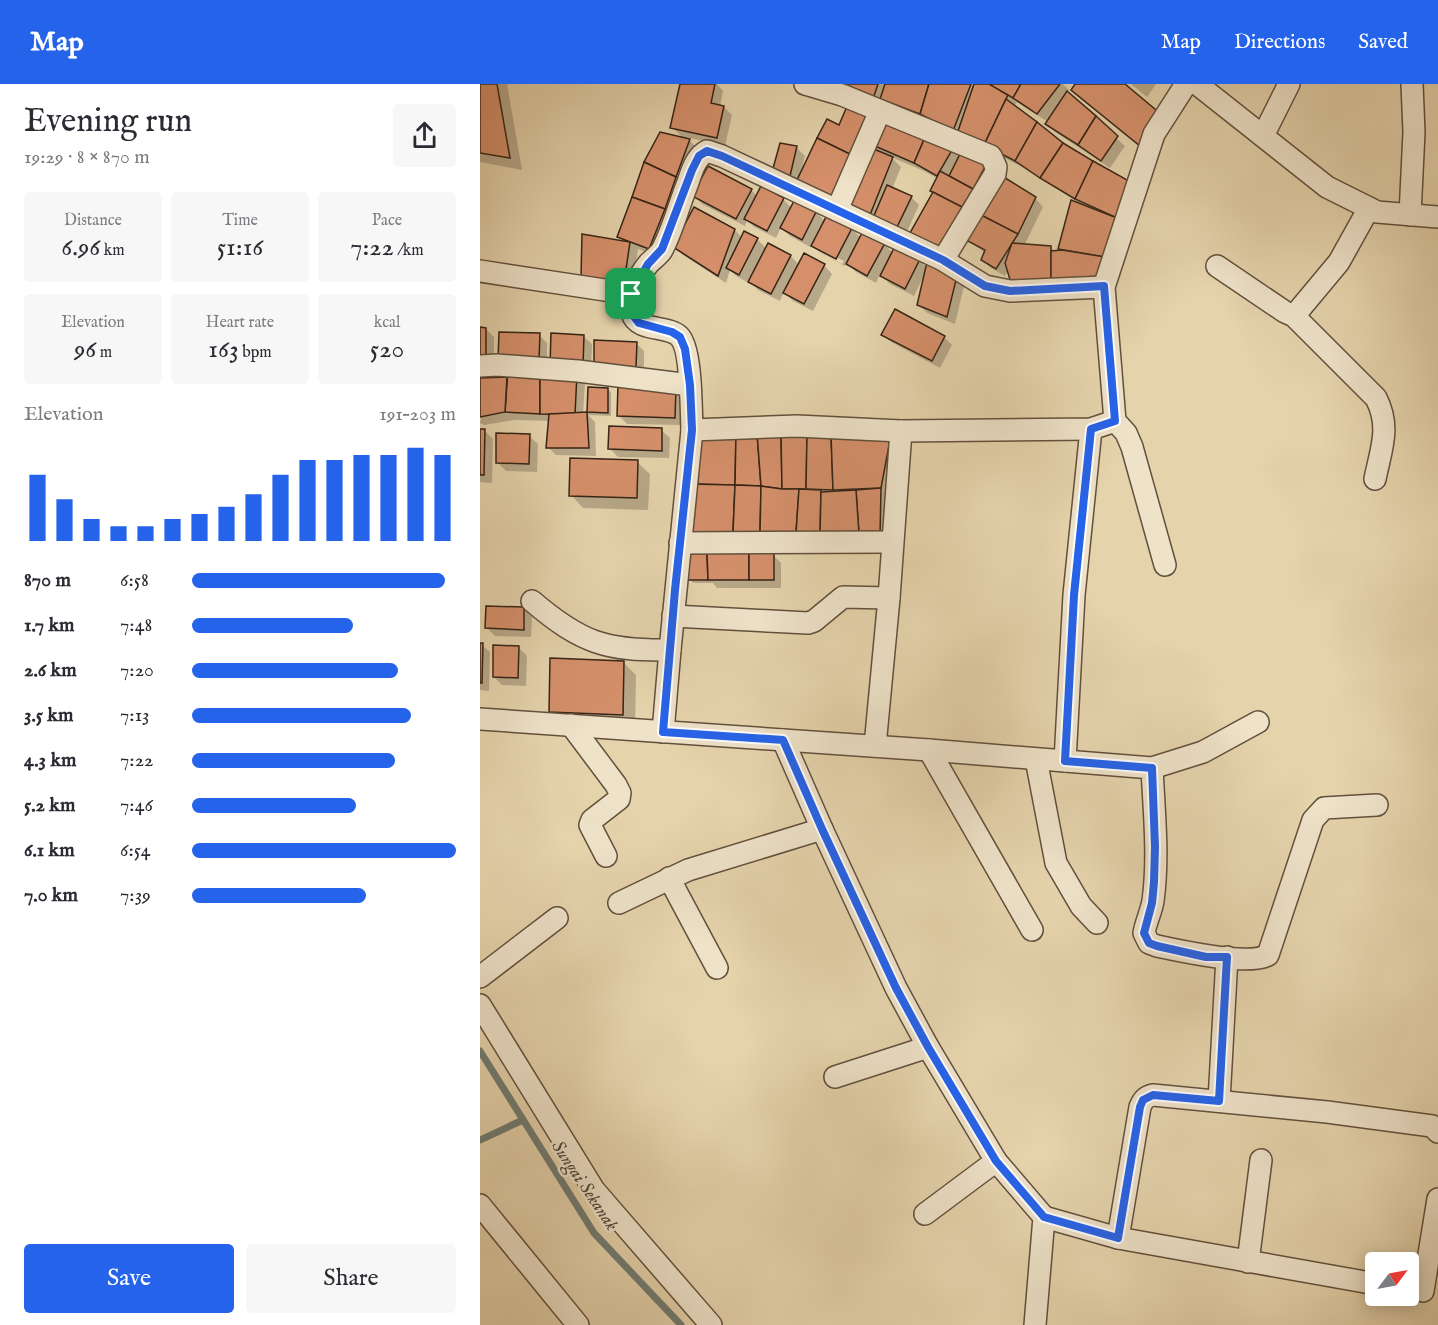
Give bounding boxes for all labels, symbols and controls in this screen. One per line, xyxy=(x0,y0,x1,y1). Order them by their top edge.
text: Map xyxy=(30,25,84,60)
text: Map xyxy=(1161,29,1201,56)
text: Directions xyxy=(1234,29,1325,56)
text: Saved xyxy=(1358,29,1408,56)
text: Evening run xyxy=(24,101,192,143)
button: share xyxy=(393,104,456,167)
text: 19:29 · 8 × 870 m xyxy=(24,145,150,170)
text: Distance xyxy=(64,211,122,231)
text: Time xyxy=(222,211,258,231)
text: Pace xyxy=(372,211,402,231)
text: 6.96 xyxy=(61,231,100,264)
text: 51:16 xyxy=(217,231,263,264)
text: 7:22 xyxy=(350,231,394,264)
text: km xyxy=(100,241,125,261)
text: /km xyxy=(394,241,424,261)
pin xyxy=(605,268,656,319)
icon: arrive xyxy=(614,277,647,310)
text: Elevation xyxy=(61,313,125,333)
text: Heart rate xyxy=(206,313,274,333)
text: kcal xyxy=(374,313,400,333)
text: 96 xyxy=(74,333,96,366)
text: 163 xyxy=(208,333,239,366)
text: 520 xyxy=(370,333,404,366)
text: m xyxy=(96,343,112,363)
text: bpm xyxy=(239,343,272,363)
text: Elevation xyxy=(24,402,103,427)
text: 191–203 m xyxy=(379,402,456,427)
text: 870 m xyxy=(24,568,71,593)
text: 6:58 xyxy=(120,568,149,593)
text: 1.7 km xyxy=(24,613,75,638)
text: 7:48 xyxy=(120,613,152,638)
text: 2.6 km xyxy=(24,658,77,683)
text: 7:20 xyxy=(120,658,154,683)
text: 3.5 km xyxy=(24,703,74,728)
text: 7:13 xyxy=(120,703,150,728)
text: 4.3 km xyxy=(24,748,77,773)
text: 7:22 xyxy=(120,748,153,773)
text: 5.2 km xyxy=(24,793,75,818)
text: 7:46 xyxy=(120,793,153,818)
text: 6.1 km xyxy=(24,838,75,863)
text: 6:54 xyxy=(120,838,151,863)
text: 7.0 km xyxy=(24,883,78,908)
text: 7:39 xyxy=(120,883,151,908)
water label: Sungai Sekanak xyxy=(545,1136,623,1236)
button: Save xyxy=(24,1244,234,1313)
button: Share xyxy=(246,1244,456,1313)
north arrow xyxy=(1365,1252,1419,1306)
map controls xyxy=(1365,1252,1419,1306)

